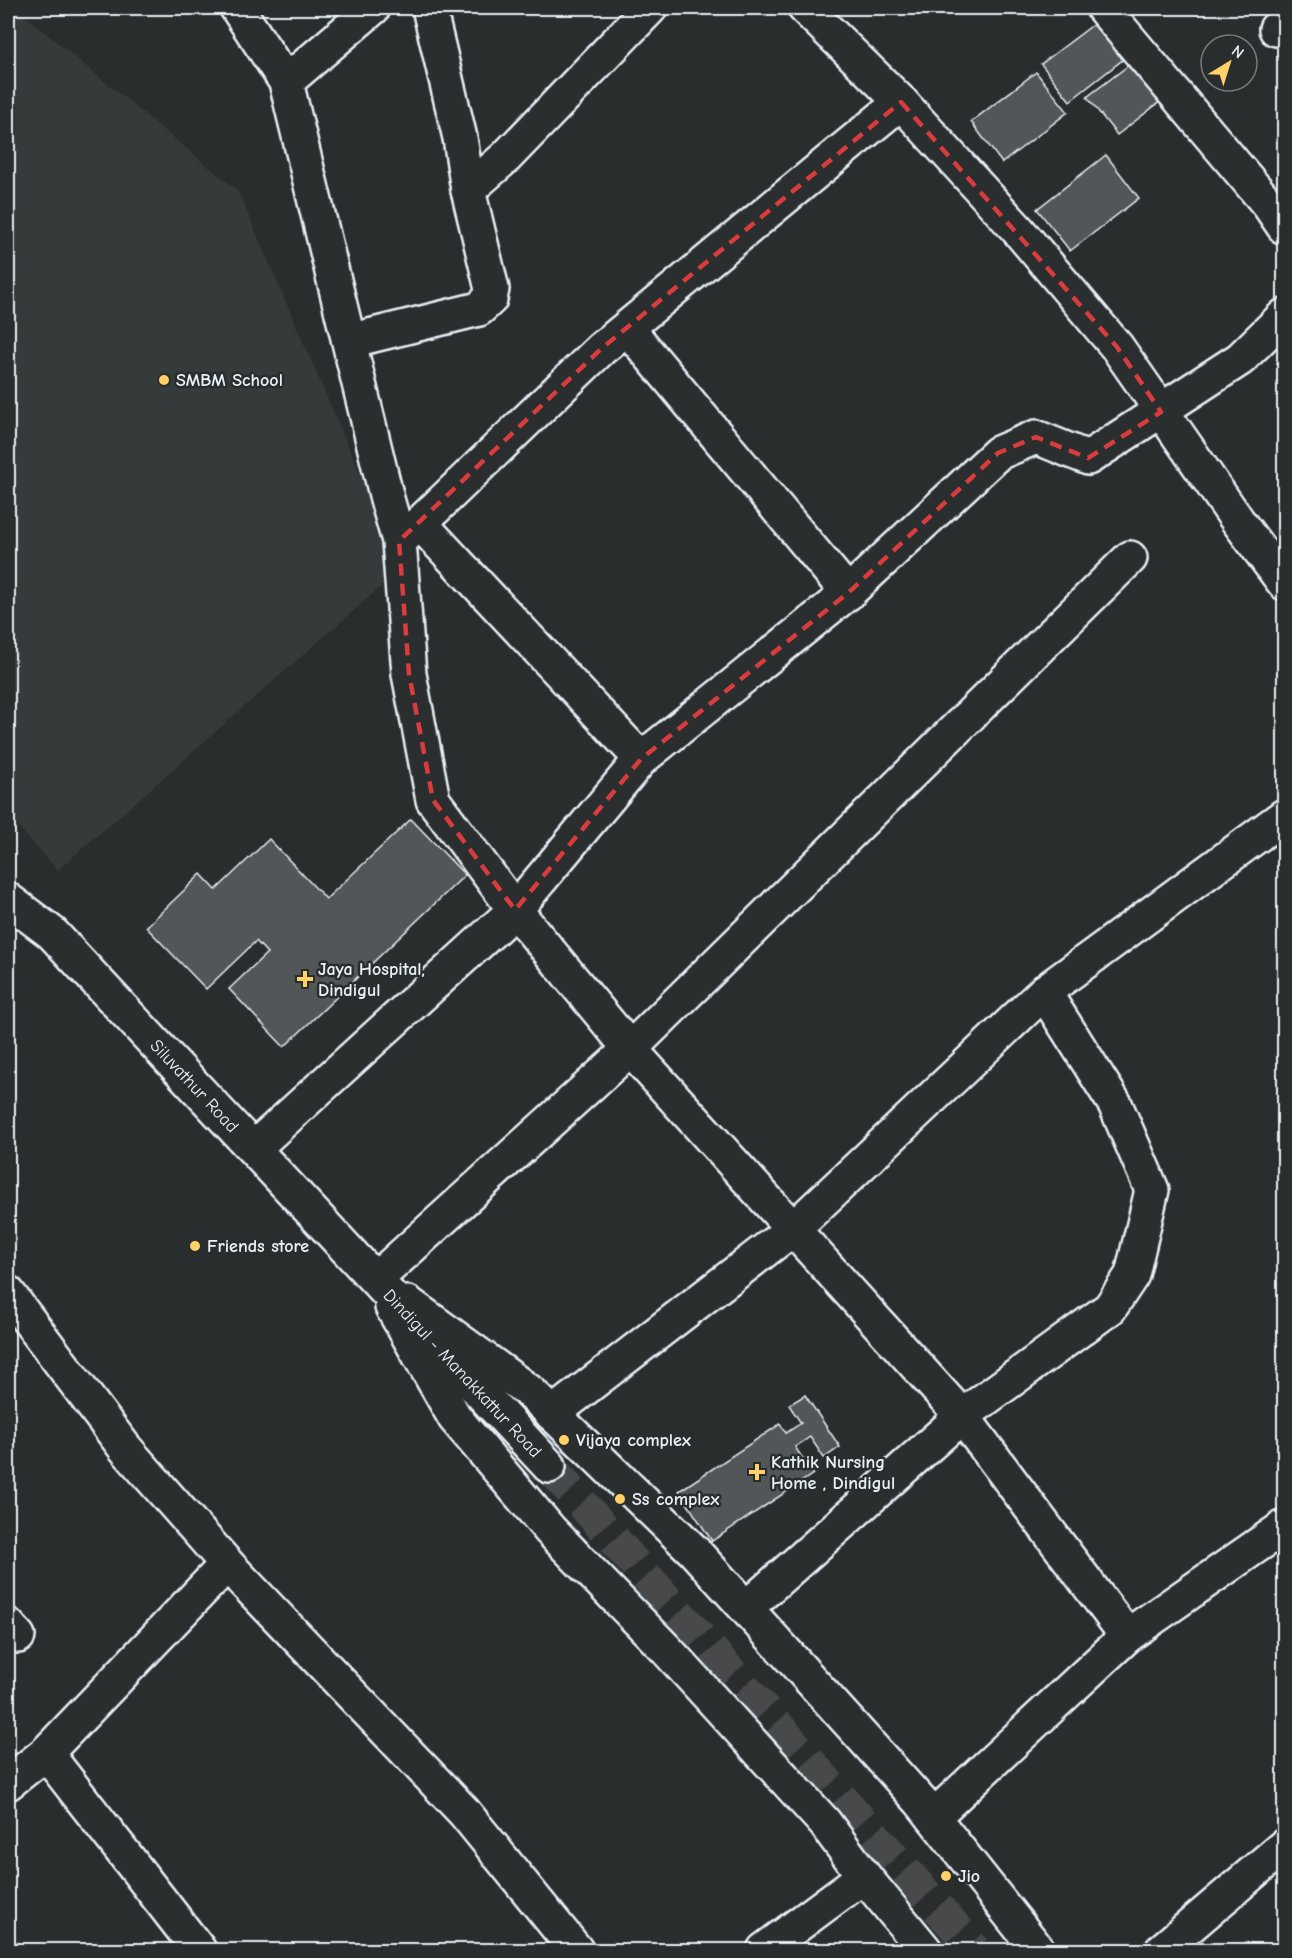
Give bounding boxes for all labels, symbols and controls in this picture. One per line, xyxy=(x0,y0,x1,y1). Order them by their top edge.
north arrow xyxy=(1199,33,1259,93)
text: N xyxy=(1228,42,1247,62)
place label: SMBM School xyxy=(176,370,283,391)
marker: SMBM School xyxy=(157,373,171,387)
place label: Jaya Hospital, Dindigul xyxy=(318,959,425,1001)
marker: Jaya Hospital, Dindigul xyxy=(296,970,314,988)
street label: Siluvathur Road xyxy=(146,1035,243,1137)
place label: Friends store xyxy=(207,1236,309,1257)
marker: Friends store xyxy=(188,1239,202,1253)
street label: Dindigul - Manakkattur Road xyxy=(379,1285,546,1462)
place label: Vijaya complex xyxy=(576,1430,691,1451)
marker: Vijaya complex xyxy=(557,1433,571,1447)
place label: Kathik Nursing Home , Dindigul xyxy=(771,1452,895,1494)
marker: Kathik Nursing Home , Dindigul xyxy=(748,1463,766,1481)
place label: Ss complex xyxy=(632,1489,719,1510)
marker: Ss complex xyxy=(613,1492,627,1506)
place label: Jio xyxy=(958,1866,980,1887)
marker: Jio xyxy=(939,1869,953,1883)

